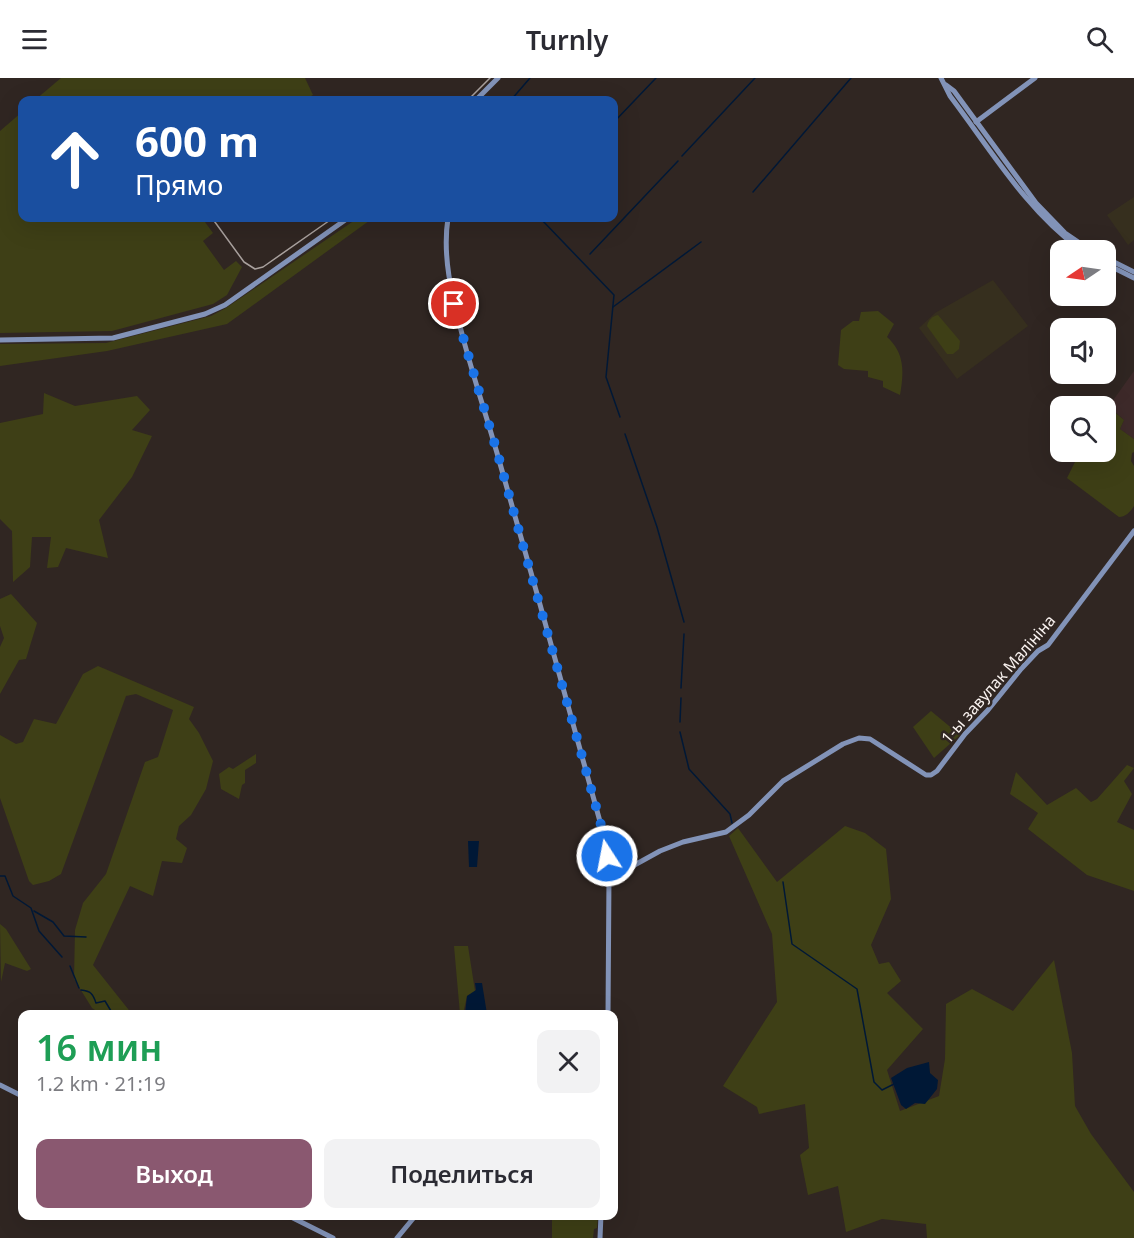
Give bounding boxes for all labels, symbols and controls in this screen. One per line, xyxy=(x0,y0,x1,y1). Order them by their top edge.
text: Turnly xyxy=(526,21,608,58)
icon: menu xyxy=(18,23,51,56)
icon: search xyxy=(1083,23,1116,56)
text: 600 m xyxy=(135,112,259,169)
icon: ahead xyxy=(36,120,114,198)
text: Прямо xyxy=(135,166,223,203)
north arrow xyxy=(1050,240,1116,306)
map controls xyxy=(1050,240,1116,462)
pin xyxy=(428,278,479,329)
icon: arrive xyxy=(437,287,470,320)
button: sound xyxy=(1050,318,1116,384)
button: search xyxy=(1050,396,1116,462)
street label: 1-ы завулак Малініна xyxy=(936,610,1060,748)
position arrow xyxy=(575,824,639,888)
text: 16 мин xyxy=(36,1023,162,1072)
button: close xyxy=(537,1030,600,1093)
text: 1.2 km · 21:19 xyxy=(36,1070,166,1097)
button: Выход xyxy=(36,1139,312,1208)
button: Поделиться xyxy=(324,1139,600,1208)

